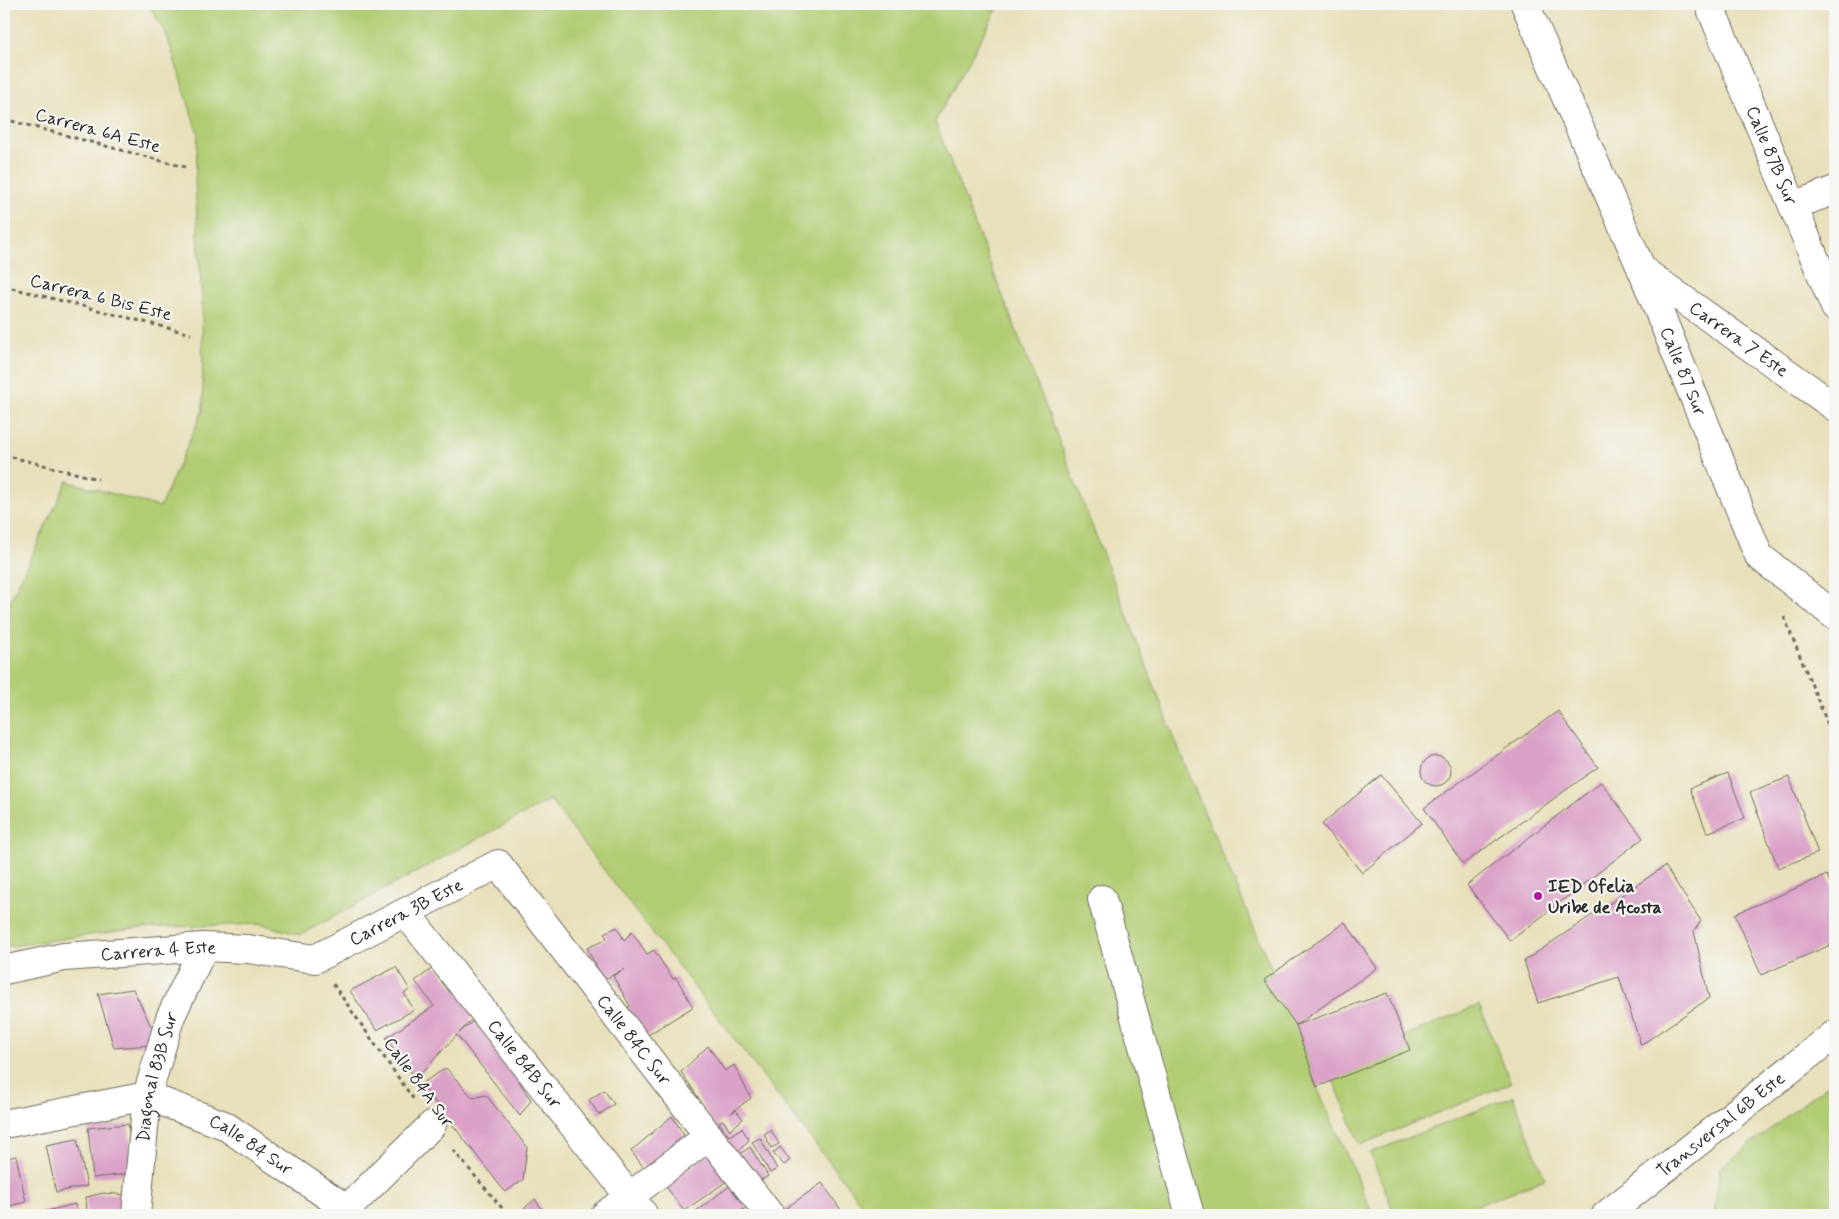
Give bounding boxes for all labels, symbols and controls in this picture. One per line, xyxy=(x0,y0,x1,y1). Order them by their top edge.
street label: Carrera 6A Este xyxy=(32,103,163,159)
street label: Calle 87B Sur xyxy=(1740,103,1803,210)
street label: Carrera 6 Bis Este xyxy=(27,269,174,327)
street label: Carrera 7 Este xyxy=(1684,296,1793,383)
street label: Calle 87 Sur xyxy=(1654,324,1712,420)
street label: Carrera 3B Este xyxy=(345,873,468,952)
place label: IED Ofelia Uribe de Acosta xyxy=(1548,875,1662,920)
marker: IED Ofelia Uribe de Acosta xyxy=(1532,890,1544,902)
street label: Carrera 4 Este xyxy=(100,936,217,967)
street label: Calle 84C Sur xyxy=(591,990,676,1091)
street label: Diagonal 83B Sur xyxy=(132,1007,185,1143)
street label: Calle 84B Sur xyxy=(481,1015,567,1114)
street label: Calle 84A Sur xyxy=(377,1033,459,1133)
street label: Transversal 6B Este xyxy=(1652,1067,1790,1183)
street label: Calle 84 Sur xyxy=(206,1109,297,1182)

